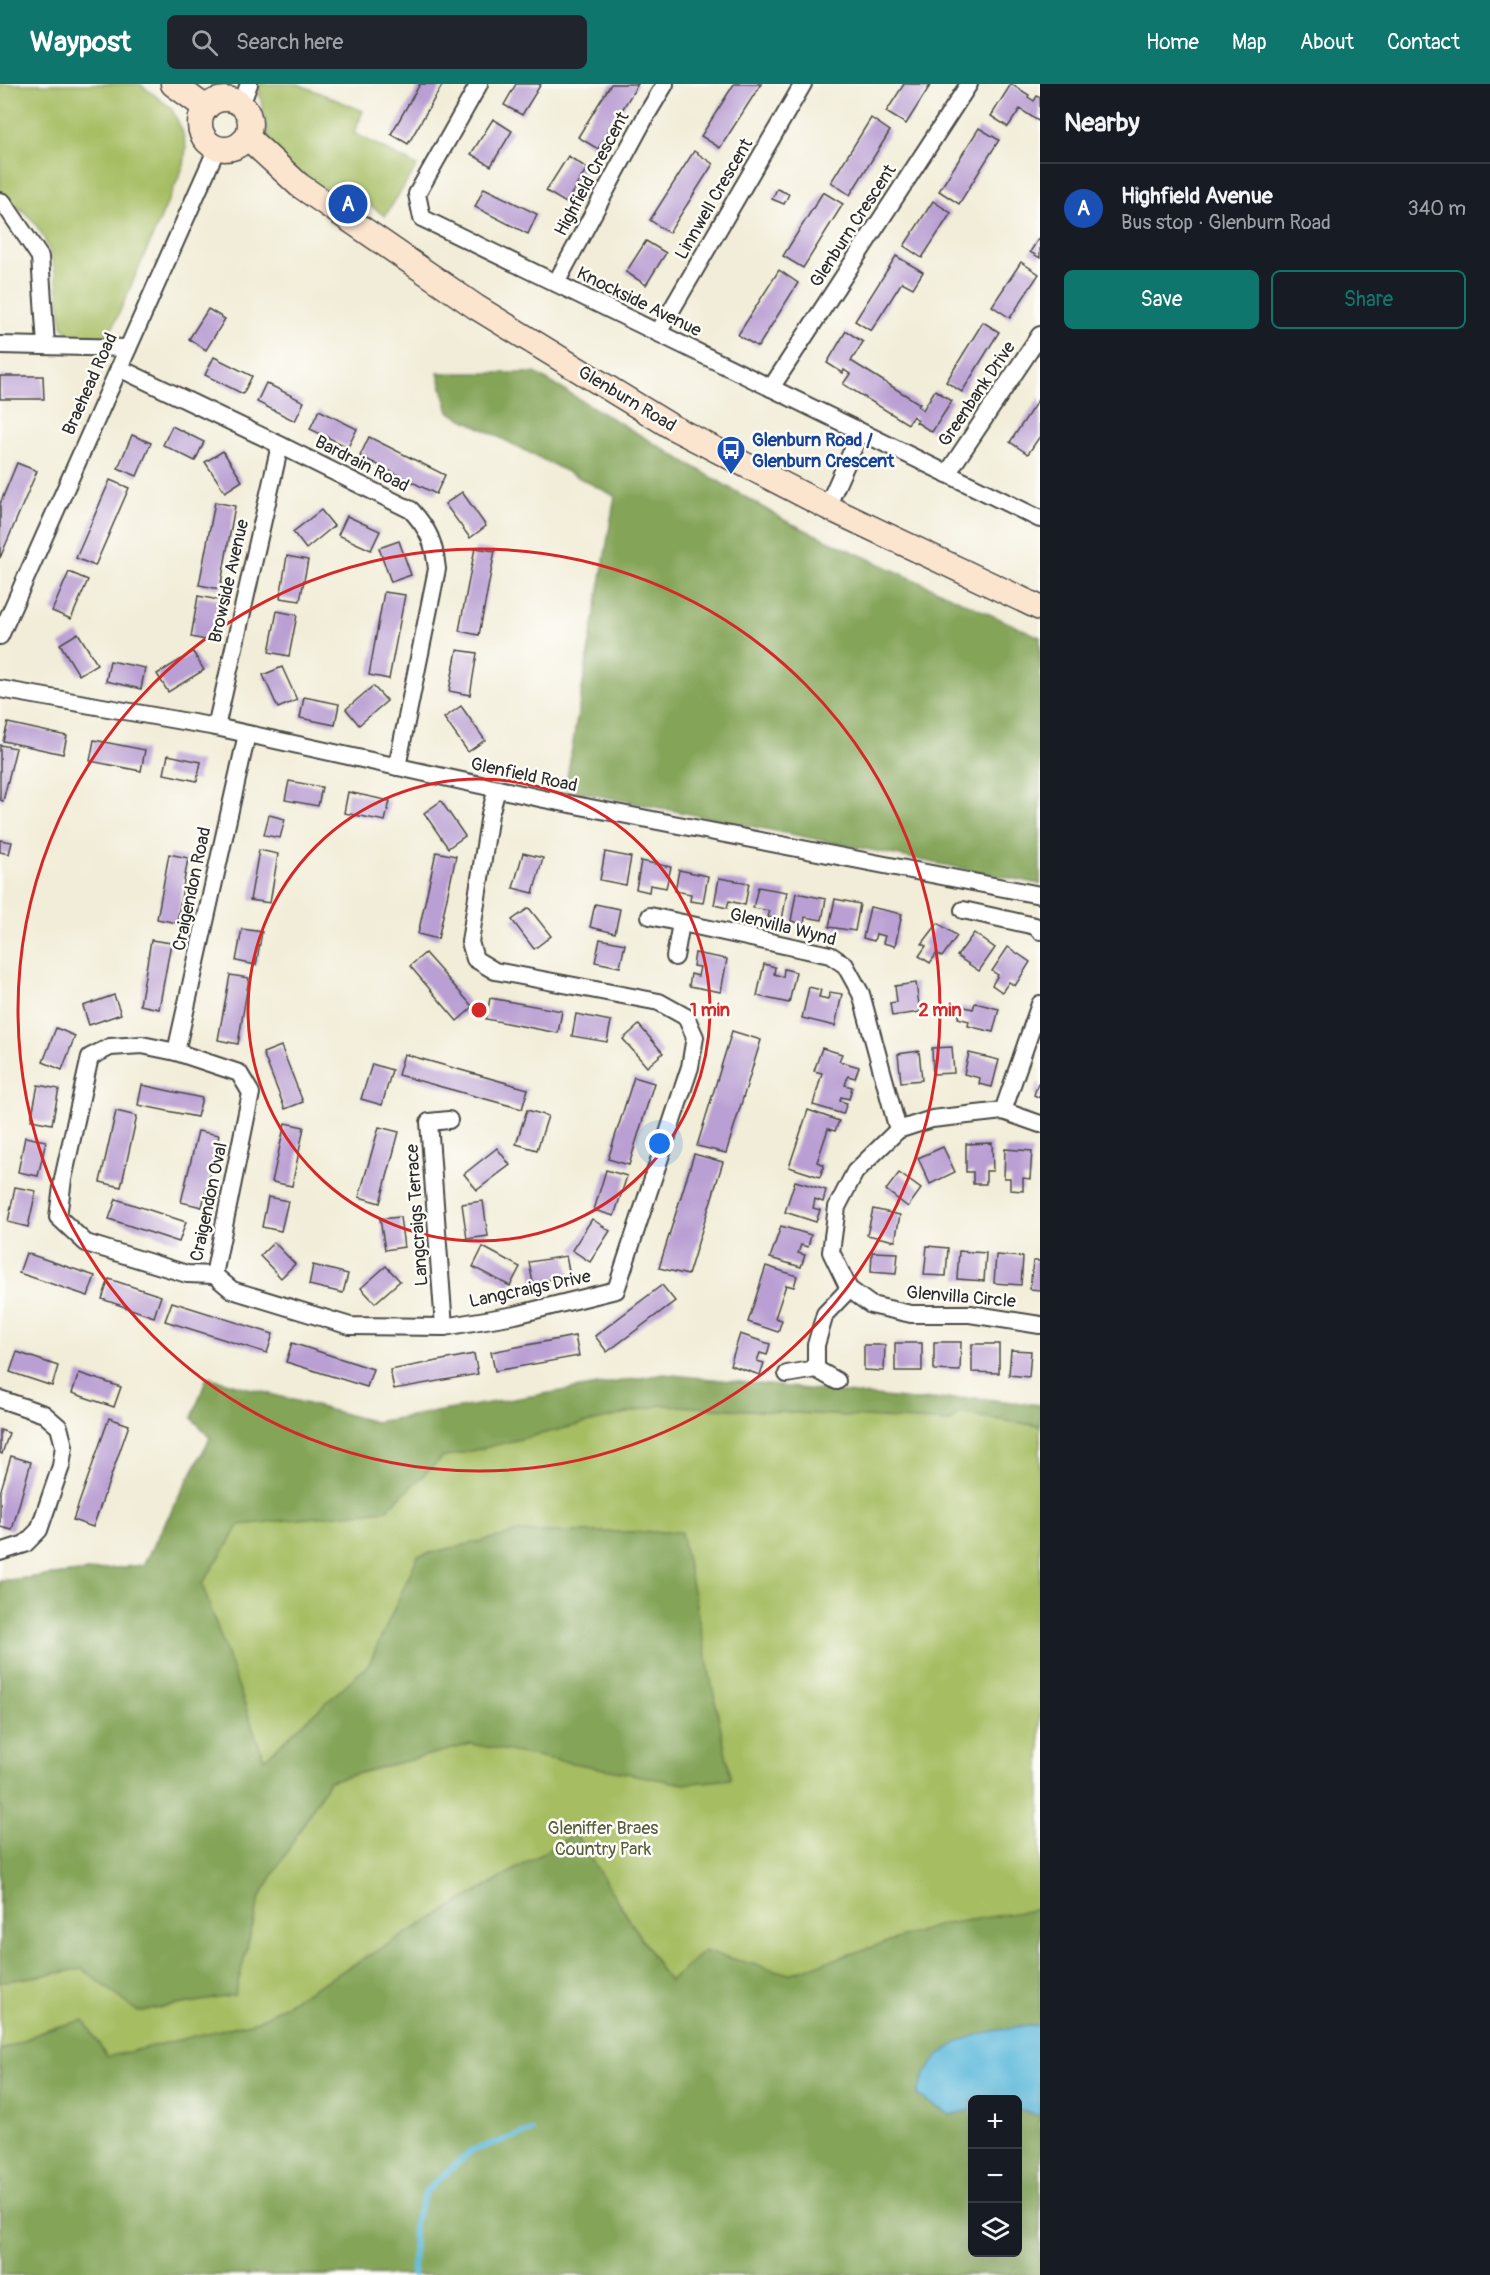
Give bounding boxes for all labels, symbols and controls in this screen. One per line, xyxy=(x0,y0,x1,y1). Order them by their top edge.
search box xyxy=(167,15,587,69)
text: Waypost xyxy=(30,25,131,60)
icon: search xyxy=(188,26,221,59)
text: Search here xyxy=(236,28,343,56)
text: Home xyxy=(1146,29,1199,56)
text: Map xyxy=(1232,29,1267,56)
text: About xyxy=(1300,29,1354,56)
text: Contact xyxy=(1387,29,1460,56)
street label: Highfield Crescent xyxy=(550,107,635,240)
text: Nearby xyxy=(1064,107,1140,139)
street label: Linnwell Crescent xyxy=(670,134,758,264)
street label: Glenburn Crescent xyxy=(805,160,902,292)
pin: A xyxy=(328,182,368,226)
text: Highfield Avenue xyxy=(1121,182,1273,210)
text: A xyxy=(1077,196,1090,221)
text: 340 m xyxy=(1407,196,1466,221)
text: Bus stop · Glenburn Road xyxy=(1121,210,1331,235)
street label: Knockside Avenue xyxy=(573,262,705,342)
button: Save xyxy=(1064,270,1259,329)
button: Share xyxy=(1271,270,1466,329)
street label: Braehead Road xyxy=(57,329,123,439)
street label: Greenbank Drive xyxy=(933,337,1021,451)
street label: Glenburn Road xyxy=(574,361,680,437)
place label: Glenburn Road / Glenburn Crescent xyxy=(752,429,895,473)
street label: Bardrain Road xyxy=(311,430,413,498)
bus stop icon: Glenburn Road / Glenburn Crescent xyxy=(715,434,747,476)
street label: Browside Avenue xyxy=(204,517,254,645)
street label: Glenfield Road xyxy=(469,752,579,798)
street label: Craigendon Road xyxy=(168,825,216,953)
street label: Glenvilla Wynd xyxy=(727,903,839,951)
text: 1 min xyxy=(690,999,730,1022)
text: 2 min xyxy=(918,999,962,1022)
centre of rings xyxy=(469,1000,489,1020)
your location xyxy=(645,1129,674,1158)
street label: Craigendon Oval xyxy=(185,1140,233,1264)
street label: Langcraigs Terrace xyxy=(401,1143,433,1287)
street label: Langcraigs Drive xyxy=(467,1265,593,1313)
street label: Glenvilla Circle xyxy=(905,1281,1017,1313)
park label: Gleniffer Braes Country Park xyxy=(548,1817,658,1861)
map controls xyxy=(968,2095,1022,2257)
button: + xyxy=(968,2095,1022,2149)
button: − xyxy=(968,2149,1022,2203)
button: layers xyxy=(968,2203,1022,2257)

